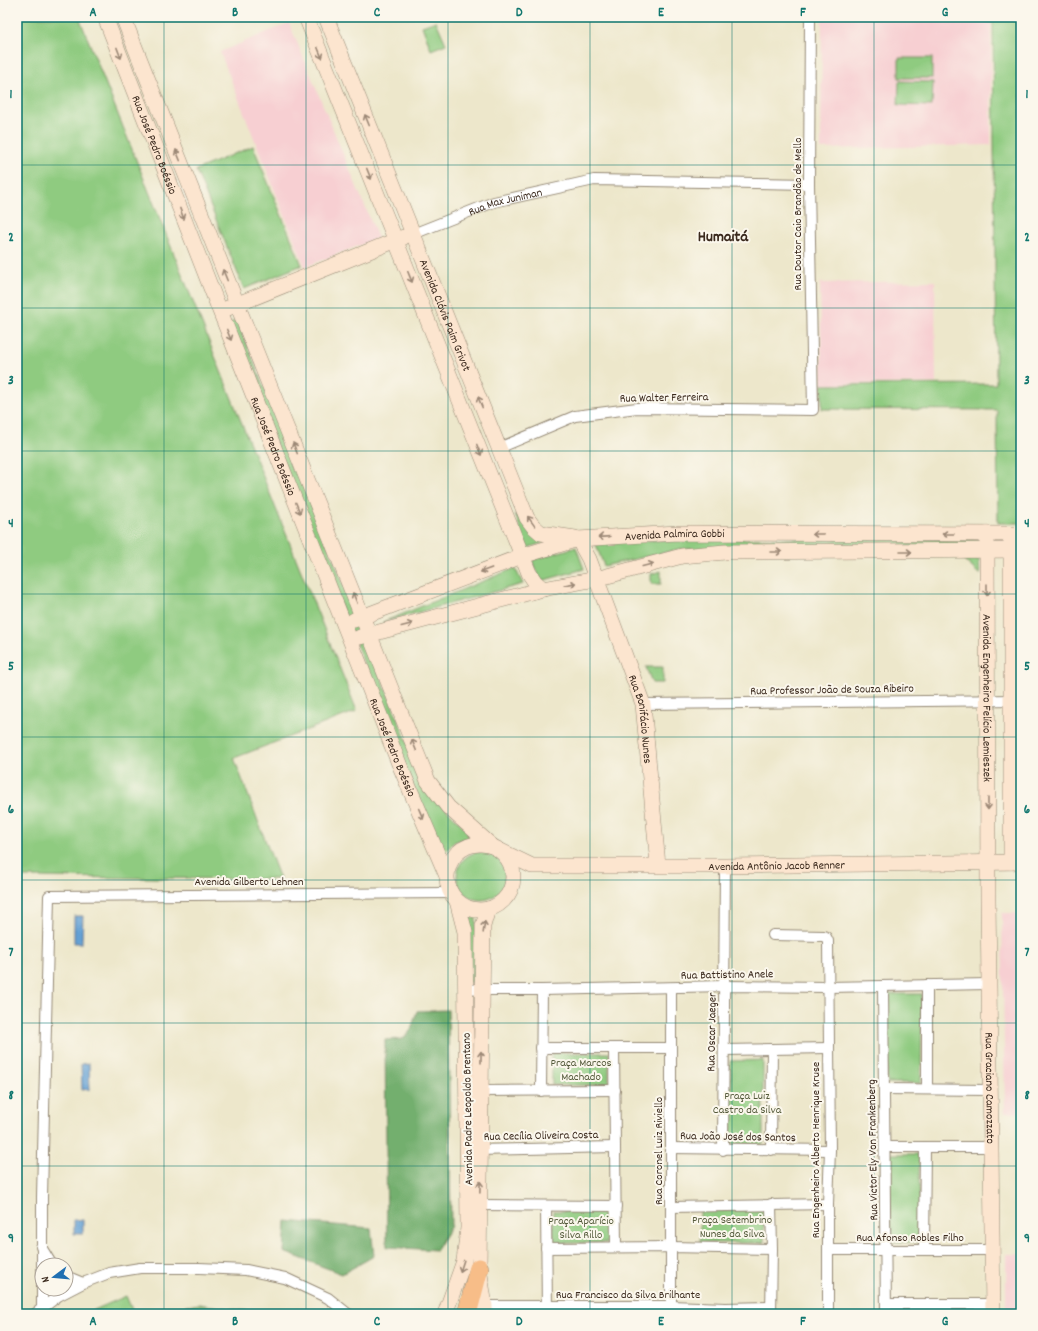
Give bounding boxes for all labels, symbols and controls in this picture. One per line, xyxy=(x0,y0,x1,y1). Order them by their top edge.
text: A xyxy=(89,4,97,23)
text: B xyxy=(232,4,238,23)
text: C xyxy=(374,4,381,23)
text: D xyxy=(516,4,523,23)
text: E xyxy=(658,4,665,23)
text: F xyxy=(800,4,806,23)
text: G xyxy=(942,4,949,23)
one-way arrow xyxy=(116,47,124,59)
one-way arrow xyxy=(317,47,325,59)
text: 1 xyxy=(10,86,13,105)
text: 1 xyxy=(1026,86,1029,105)
street label: Rua José Pedro Boéssio xyxy=(126,93,181,197)
one-way arrow xyxy=(363,114,370,126)
street label: Rua Doutor Caio Brandão de Mello xyxy=(790,138,807,290)
one-way arrow xyxy=(173,149,181,161)
one-way arrow xyxy=(365,167,373,179)
street label: Rua Max Juniman xyxy=(466,185,544,221)
one-way arrow xyxy=(178,207,186,219)
district label: Humaitá xyxy=(698,226,749,249)
text: 2 xyxy=(8,229,14,248)
text: 2 xyxy=(1024,229,1030,248)
street label: Avenida Clóvis Paim Grivot xyxy=(414,257,475,375)
one-way arrow xyxy=(221,270,229,282)
one-way arrow xyxy=(407,271,415,283)
one-way arrow xyxy=(226,328,233,340)
text: 3 xyxy=(8,372,14,391)
text: 3 xyxy=(1024,372,1030,391)
street label: Rua Walter Ferreira xyxy=(620,389,709,408)
street label: Rua José Pedro Boéssio xyxy=(245,395,299,499)
one-way arrow xyxy=(476,396,484,408)
one-way arrow xyxy=(290,443,298,455)
one-way arrow xyxy=(476,443,484,455)
one-way arrow xyxy=(294,501,302,513)
text: 4 xyxy=(8,515,14,534)
text: 4 xyxy=(1024,515,1030,534)
one-way arrow xyxy=(527,516,535,527)
street label: Avenida Palmira Gobbi xyxy=(624,526,724,546)
one-way arrow xyxy=(812,530,825,538)
one-way arrow xyxy=(942,530,955,538)
one-way arrow xyxy=(598,533,611,540)
one-way arrow xyxy=(769,548,782,556)
one-way arrow xyxy=(899,548,912,556)
one-way arrow xyxy=(641,561,654,568)
one-way arrow xyxy=(479,567,492,574)
one-way arrow xyxy=(563,580,576,588)
one-way arrow xyxy=(983,583,991,596)
one-way arrow xyxy=(350,592,358,604)
street label: Avenida Engenheiro Felício Lemieszek xyxy=(977,614,995,782)
one-way arrow xyxy=(400,620,413,628)
text: 5 xyxy=(8,658,14,677)
text: 5 xyxy=(1024,658,1030,677)
street label: Rua Bonifácio Nunes xyxy=(623,673,656,764)
street label: Rua Professor João de Souza Ribeiro xyxy=(750,681,914,700)
street label: Rua José Pedro Boéssio xyxy=(364,696,419,800)
one-way arrow xyxy=(409,739,417,751)
one-way arrow xyxy=(984,797,992,810)
text: 6 xyxy=(8,801,15,820)
text: 6 xyxy=(1024,801,1031,820)
one-way arrow xyxy=(418,808,425,820)
street label: Avenida Antônio Jacob Renner xyxy=(708,857,845,876)
street label: Avenida Gilberto Lehnen xyxy=(194,874,304,891)
one-way arrow xyxy=(480,921,488,934)
text: 7 xyxy=(9,944,14,963)
text: 7 xyxy=(1025,944,1030,963)
street label: Rua Battistino Anele xyxy=(681,966,773,985)
street label: Rua Oscar Jaeger xyxy=(703,992,722,1072)
street label: Rua Graciano Camozzato xyxy=(980,1032,998,1144)
street label: Avenida Padre Leopoldo Brentano xyxy=(459,1033,478,1185)
one-way arrow xyxy=(477,1051,485,1064)
park label: Praça Marcos Machado xyxy=(550,1055,612,1086)
street label: Rua Engenheiro Alberto Henrique Kruse xyxy=(808,1062,825,1238)
street label: Rua Victor Ely Von Frankenberg xyxy=(864,1079,883,1221)
text: 8 xyxy=(8,1087,14,1106)
text: 8 xyxy=(1024,1087,1030,1106)
park label: Praça Luiz Castro da Silva xyxy=(713,1088,782,1119)
street label: Rua Coronel Luiz Riviello xyxy=(651,1097,668,1205)
street label: Rua Cecília Oliveira Costa xyxy=(484,1127,599,1146)
street label: Rua João José dos Santos xyxy=(680,1128,796,1147)
one-way arrow xyxy=(476,1181,484,1194)
park label: Praça Setembrino Nunes da Silva xyxy=(692,1212,772,1243)
park label: Praça Aparício Silva Rillo xyxy=(548,1213,614,1244)
text: 9 xyxy=(8,1230,14,1249)
street label: Rua Afonso Robles Filho xyxy=(856,1230,964,1247)
text: 9 xyxy=(1024,1230,1030,1249)
north arrow xyxy=(34,1257,74,1297)
one-way arrow xyxy=(457,1260,465,1272)
text: N xyxy=(38,1274,55,1284)
street label: Rua Francisco da Silva Brilhante xyxy=(556,1287,700,1304)
text: A xyxy=(89,1313,97,1331)
text: B xyxy=(232,1313,238,1331)
text: C xyxy=(374,1313,381,1331)
text: D xyxy=(516,1313,523,1331)
text: E xyxy=(658,1313,665,1331)
text: F xyxy=(800,1313,806,1331)
text: G xyxy=(942,1313,949,1331)

